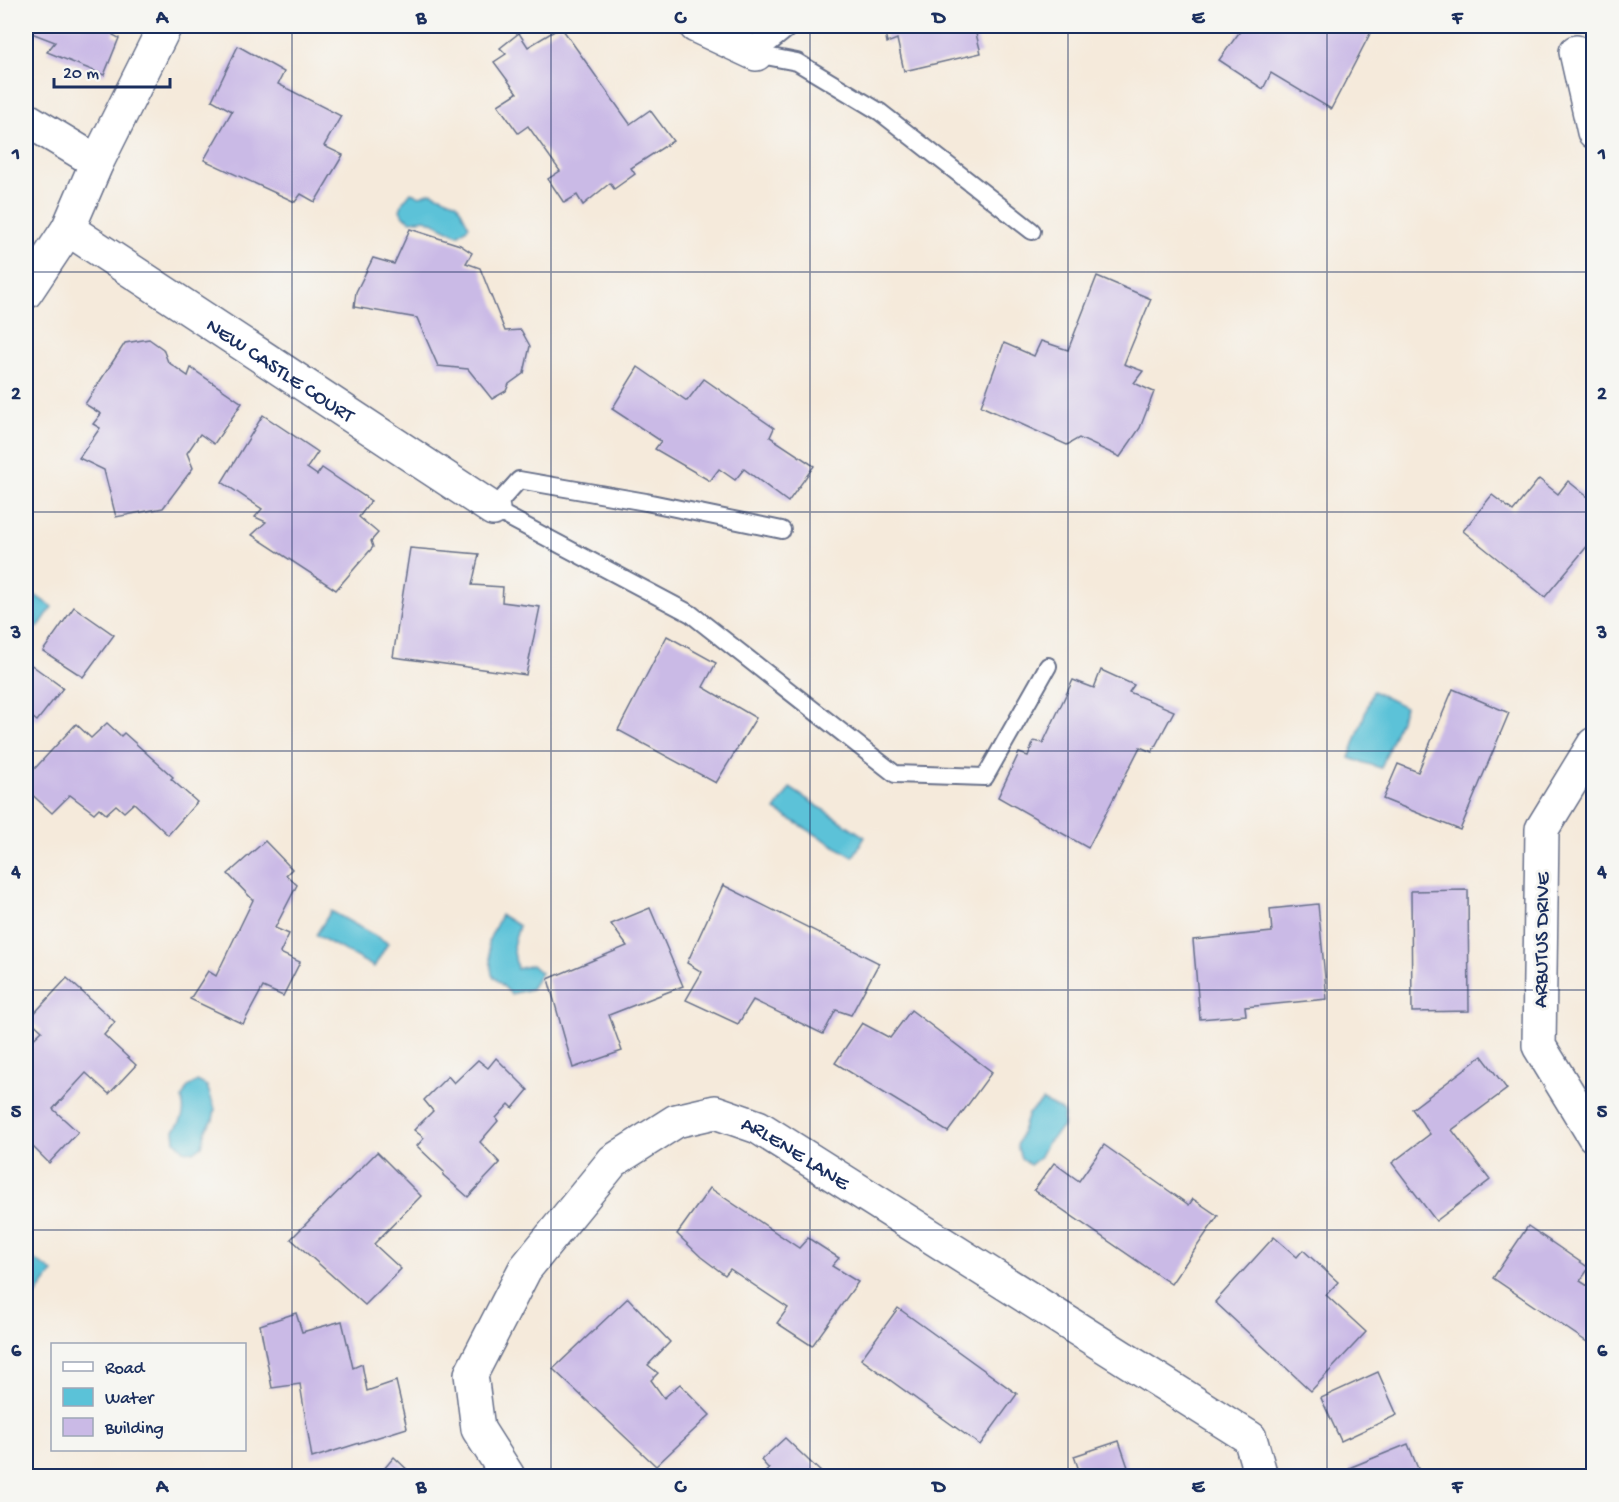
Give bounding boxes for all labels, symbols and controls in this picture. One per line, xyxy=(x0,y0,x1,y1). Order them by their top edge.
text: A xyxy=(155,8,170,31)
text: B xyxy=(415,8,427,31)
text: C xyxy=(674,8,688,31)
text: D xyxy=(930,8,946,31)
text: E xyxy=(1192,8,1206,31)
text: F xyxy=(1451,8,1464,31)
scale bar xyxy=(54,51,170,89)
text: 20 m xyxy=(63,64,99,85)
text: 1 xyxy=(11,144,20,167)
text: 1 xyxy=(1597,144,1606,167)
street label: NEW CASTLE COURT xyxy=(200,314,359,431)
text: 2 xyxy=(11,384,21,407)
text: 2 xyxy=(1597,384,1607,407)
text: 3 xyxy=(10,623,21,646)
text: 3 xyxy=(1596,623,1607,646)
text: 4 xyxy=(10,862,21,885)
text: 4 xyxy=(1596,862,1607,885)
street label: ARBUTUS DRIVE xyxy=(1530,871,1557,1008)
text: 5 xyxy=(11,1102,22,1125)
text: 5 xyxy=(1597,1102,1608,1125)
street label: ARLENE LANE xyxy=(737,1113,854,1198)
text: 6 xyxy=(11,1341,22,1364)
text: 6 xyxy=(1597,1341,1608,1364)
legend xyxy=(51,1343,246,1451)
text: Road xyxy=(105,1359,146,1380)
text: Water xyxy=(105,1389,155,1410)
text: Building xyxy=(104,1419,164,1440)
text: A xyxy=(155,1477,170,1500)
text: B xyxy=(415,1477,427,1500)
text: C xyxy=(674,1477,688,1500)
text: D xyxy=(930,1477,946,1500)
text: E xyxy=(1192,1477,1206,1500)
text: F xyxy=(1451,1477,1464,1500)

